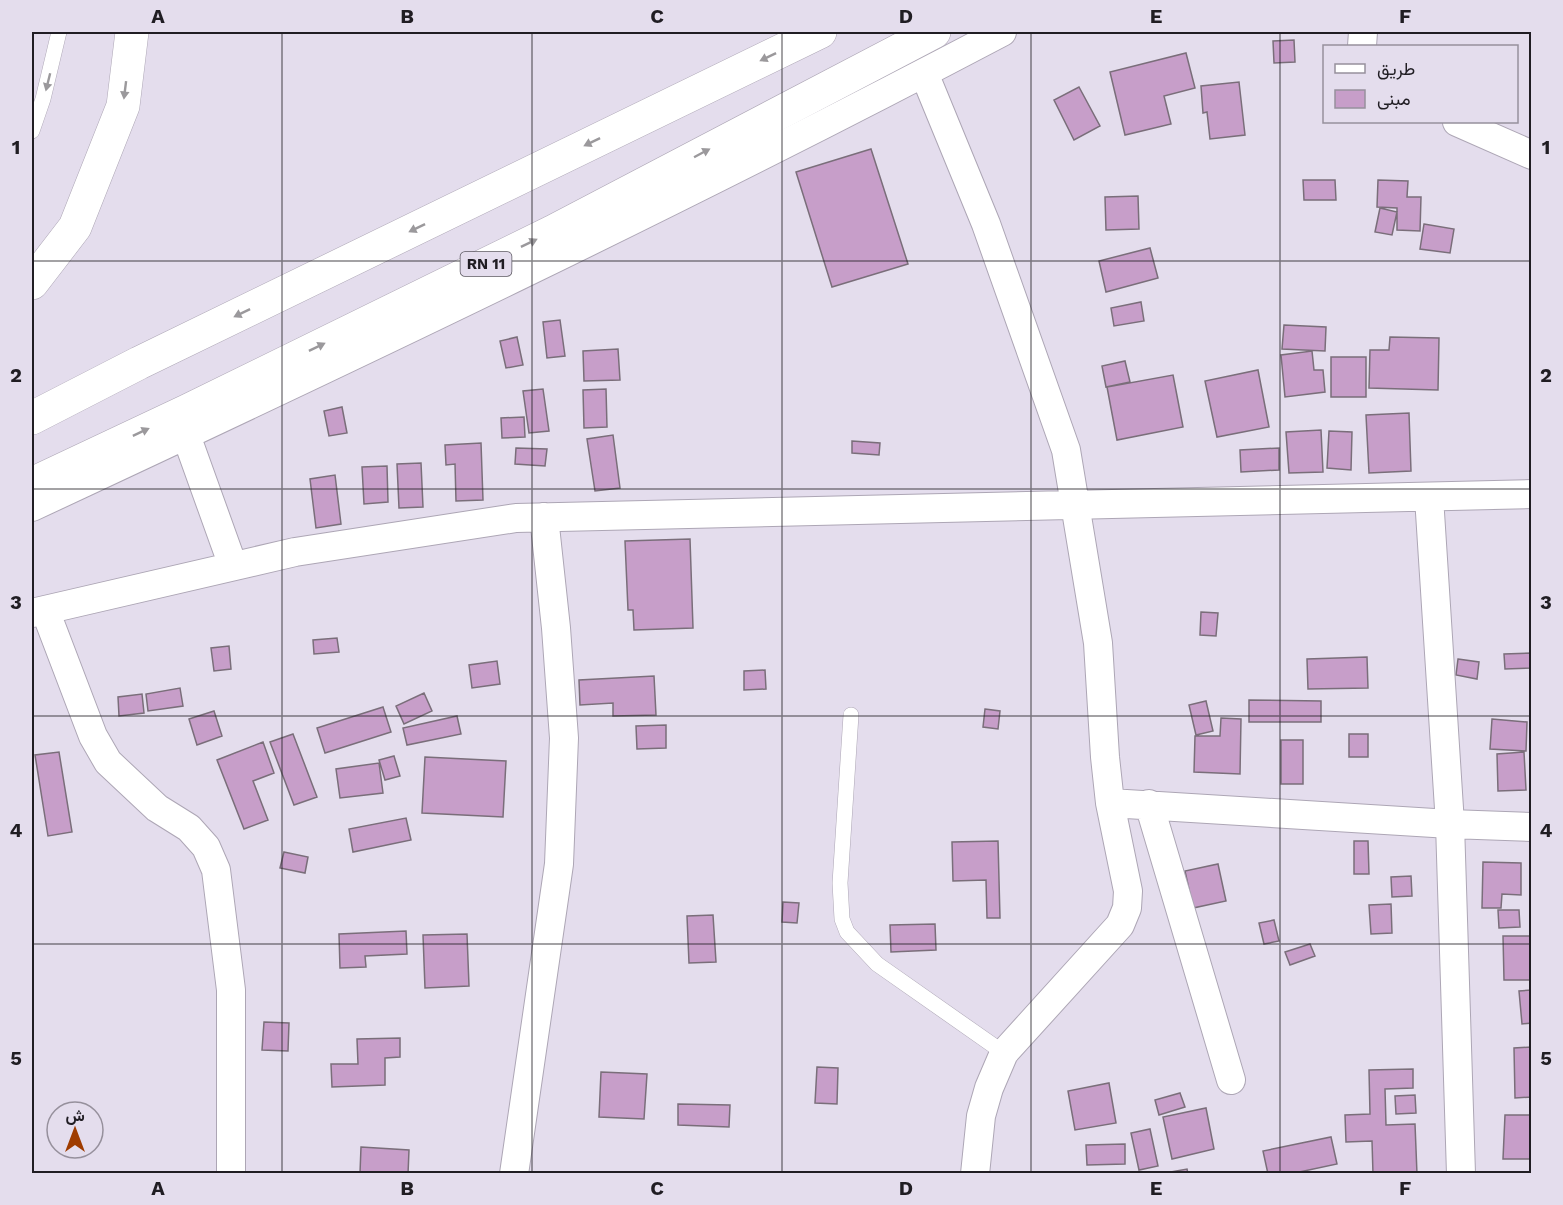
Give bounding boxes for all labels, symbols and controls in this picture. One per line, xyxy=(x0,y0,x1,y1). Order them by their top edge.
text: A xyxy=(151,4,165,28)
text: B xyxy=(400,4,414,28)
text: C xyxy=(650,4,664,28)
text: D xyxy=(899,4,913,28)
text: E xyxy=(1150,4,1162,28)
text: F xyxy=(1399,4,1411,28)
legend xyxy=(1323,45,1518,123)
one-way arrow xyxy=(759,52,776,62)
text: طريق xyxy=(1377,58,1415,80)
one-way arrow xyxy=(42,73,52,91)
one-way arrow xyxy=(120,80,130,99)
text: مبنى xyxy=(1377,88,1411,110)
text: 1 xyxy=(12,135,20,159)
text: 1 xyxy=(1542,135,1550,159)
one-way arrow xyxy=(584,138,601,147)
one-way arrow xyxy=(694,148,711,157)
one-way arrow xyxy=(408,222,426,232)
one-way arrow xyxy=(521,238,538,247)
road number: RN 11 xyxy=(460,252,512,276)
one-way arrow xyxy=(233,308,250,317)
one-way arrow xyxy=(308,342,325,352)
text: 2 xyxy=(10,363,22,387)
text: 2 xyxy=(1540,363,1552,387)
one-way arrow xyxy=(133,428,150,437)
text: 3 xyxy=(10,590,22,614)
text: 3 xyxy=(1540,590,1552,614)
text: 4 xyxy=(10,818,23,842)
text: 4 xyxy=(1540,818,1553,842)
text: 5 xyxy=(10,1046,22,1070)
text: 5 xyxy=(1540,1046,1552,1070)
north arrow xyxy=(45,1100,105,1160)
text: ش xyxy=(65,1106,85,1125)
text: A xyxy=(151,1176,165,1200)
text: B xyxy=(400,1176,414,1200)
text: C xyxy=(650,1176,664,1200)
text: D xyxy=(899,1176,913,1200)
text: E xyxy=(1150,1176,1162,1200)
text: F xyxy=(1399,1176,1411,1200)

